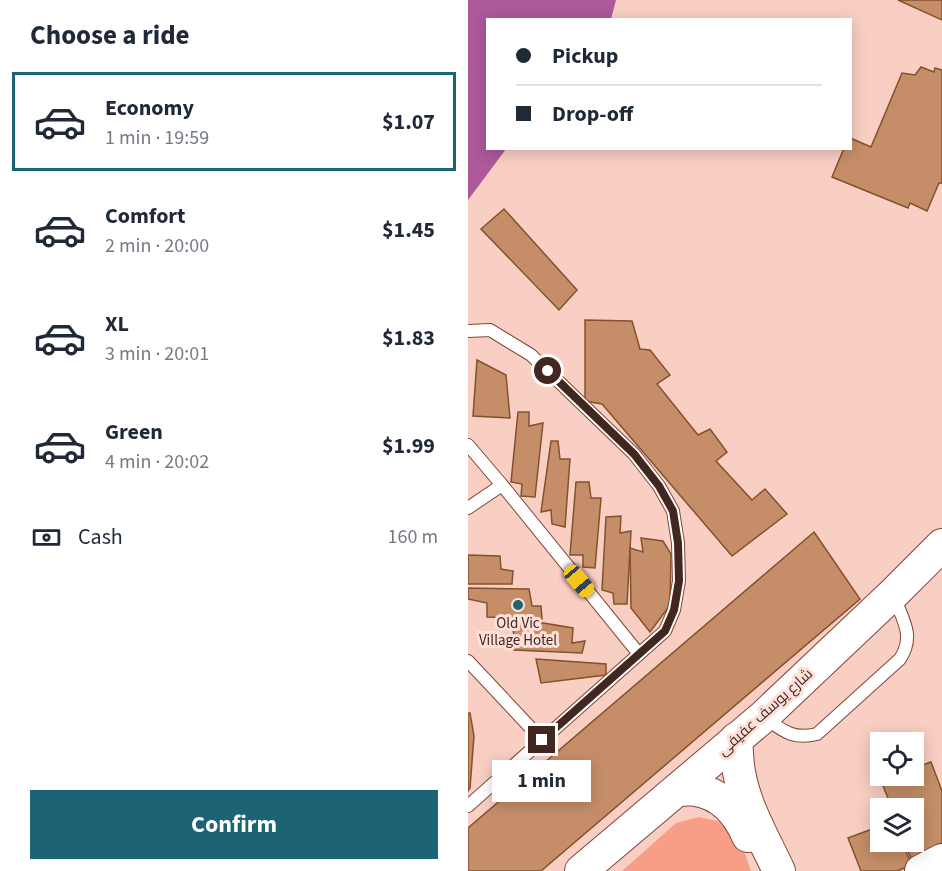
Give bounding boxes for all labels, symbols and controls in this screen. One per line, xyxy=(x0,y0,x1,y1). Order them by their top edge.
text: Choose a ride xyxy=(30,16,190,55)
text: Pickup xyxy=(552,40,618,72)
text: Economy xyxy=(105,92,194,124)
icon: car xyxy=(33,95,87,149)
text: Drop-off xyxy=(552,98,633,130)
text: $1.07 xyxy=(382,106,435,138)
text: 1 min · 19:59 xyxy=(105,124,209,152)
text: Comfort xyxy=(105,200,186,232)
icon: car xyxy=(33,203,87,257)
text: $1.45 xyxy=(382,214,435,246)
text: 2 min · 20:00 xyxy=(105,232,209,260)
text: XL xyxy=(105,308,129,340)
icon: car xyxy=(33,311,87,365)
text: $1.83 xyxy=(382,322,435,354)
text: 3 min · 20:01 xyxy=(105,340,209,368)
route start xyxy=(534,357,561,384)
text: Green xyxy=(105,416,163,448)
icon: car xyxy=(33,419,87,473)
text: $1.99 xyxy=(382,430,435,462)
text: 4 min · 20:02 xyxy=(105,448,209,476)
icon: cash xyxy=(30,521,63,554)
text: Cash xyxy=(78,521,123,553)
text: 160 m xyxy=(388,523,438,551)
car xyxy=(561,561,597,601)
marker: Old Vic Village Hotel xyxy=(511,598,525,612)
place label: Old Vic Village Hotel xyxy=(479,613,557,651)
street label: شارع يوسف عفيفى xyxy=(713,664,818,761)
route end xyxy=(528,726,555,753)
map controls xyxy=(870,732,924,852)
button: locate xyxy=(870,732,924,786)
callout: 1 min xyxy=(493,761,592,803)
text: 1 min xyxy=(517,767,566,795)
button: Confirm xyxy=(30,790,438,859)
button: layers xyxy=(870,798,924,852)

